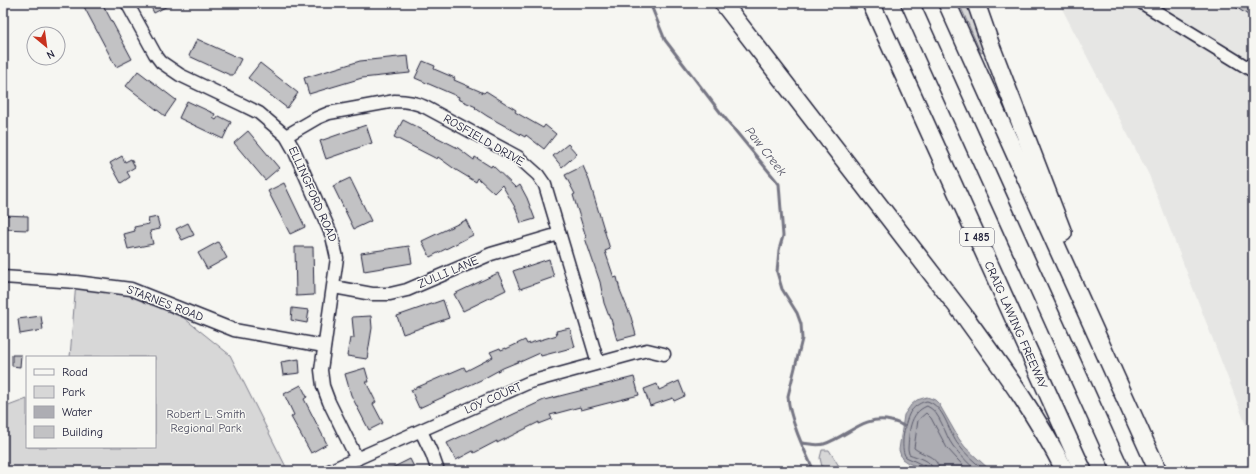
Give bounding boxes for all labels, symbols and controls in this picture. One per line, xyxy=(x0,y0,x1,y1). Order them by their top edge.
north arrow xyxy=(26,26,66,66)
text: N xyxy=(44,47,57,62)
street label: ROSFIELD DRIVE xyxy=(441,111,527,169)
water label: Paw Creek xyxy=(742,124,790,179)
street label: ELLINGFORD ROAD xyxy=(286,144,340,244)
road number: I 485 xyxy=(960,228,994,246)
street label: ZULLI LANE xyxy=(416,253,480,291)
street label: CRAIG LAWING FREEWAY xyxy=(982,259,1051,392)
street label: STARNES ROAD xyxy=(125,282,205,324)
legend xyxy=(26,356,156,448)
text: Road xyxy=(62,365,88,379)
street label: LOY COURT xyxy=(462,379,524,417)
text: Park xyxy=(62,385,85,399)
text: Water xyxy=(62,405,92,419)
park label: Robert L. Smith Regional Park xyxy=(167,407,245,435)
text: Building xyxy=(62,425,103,439)

